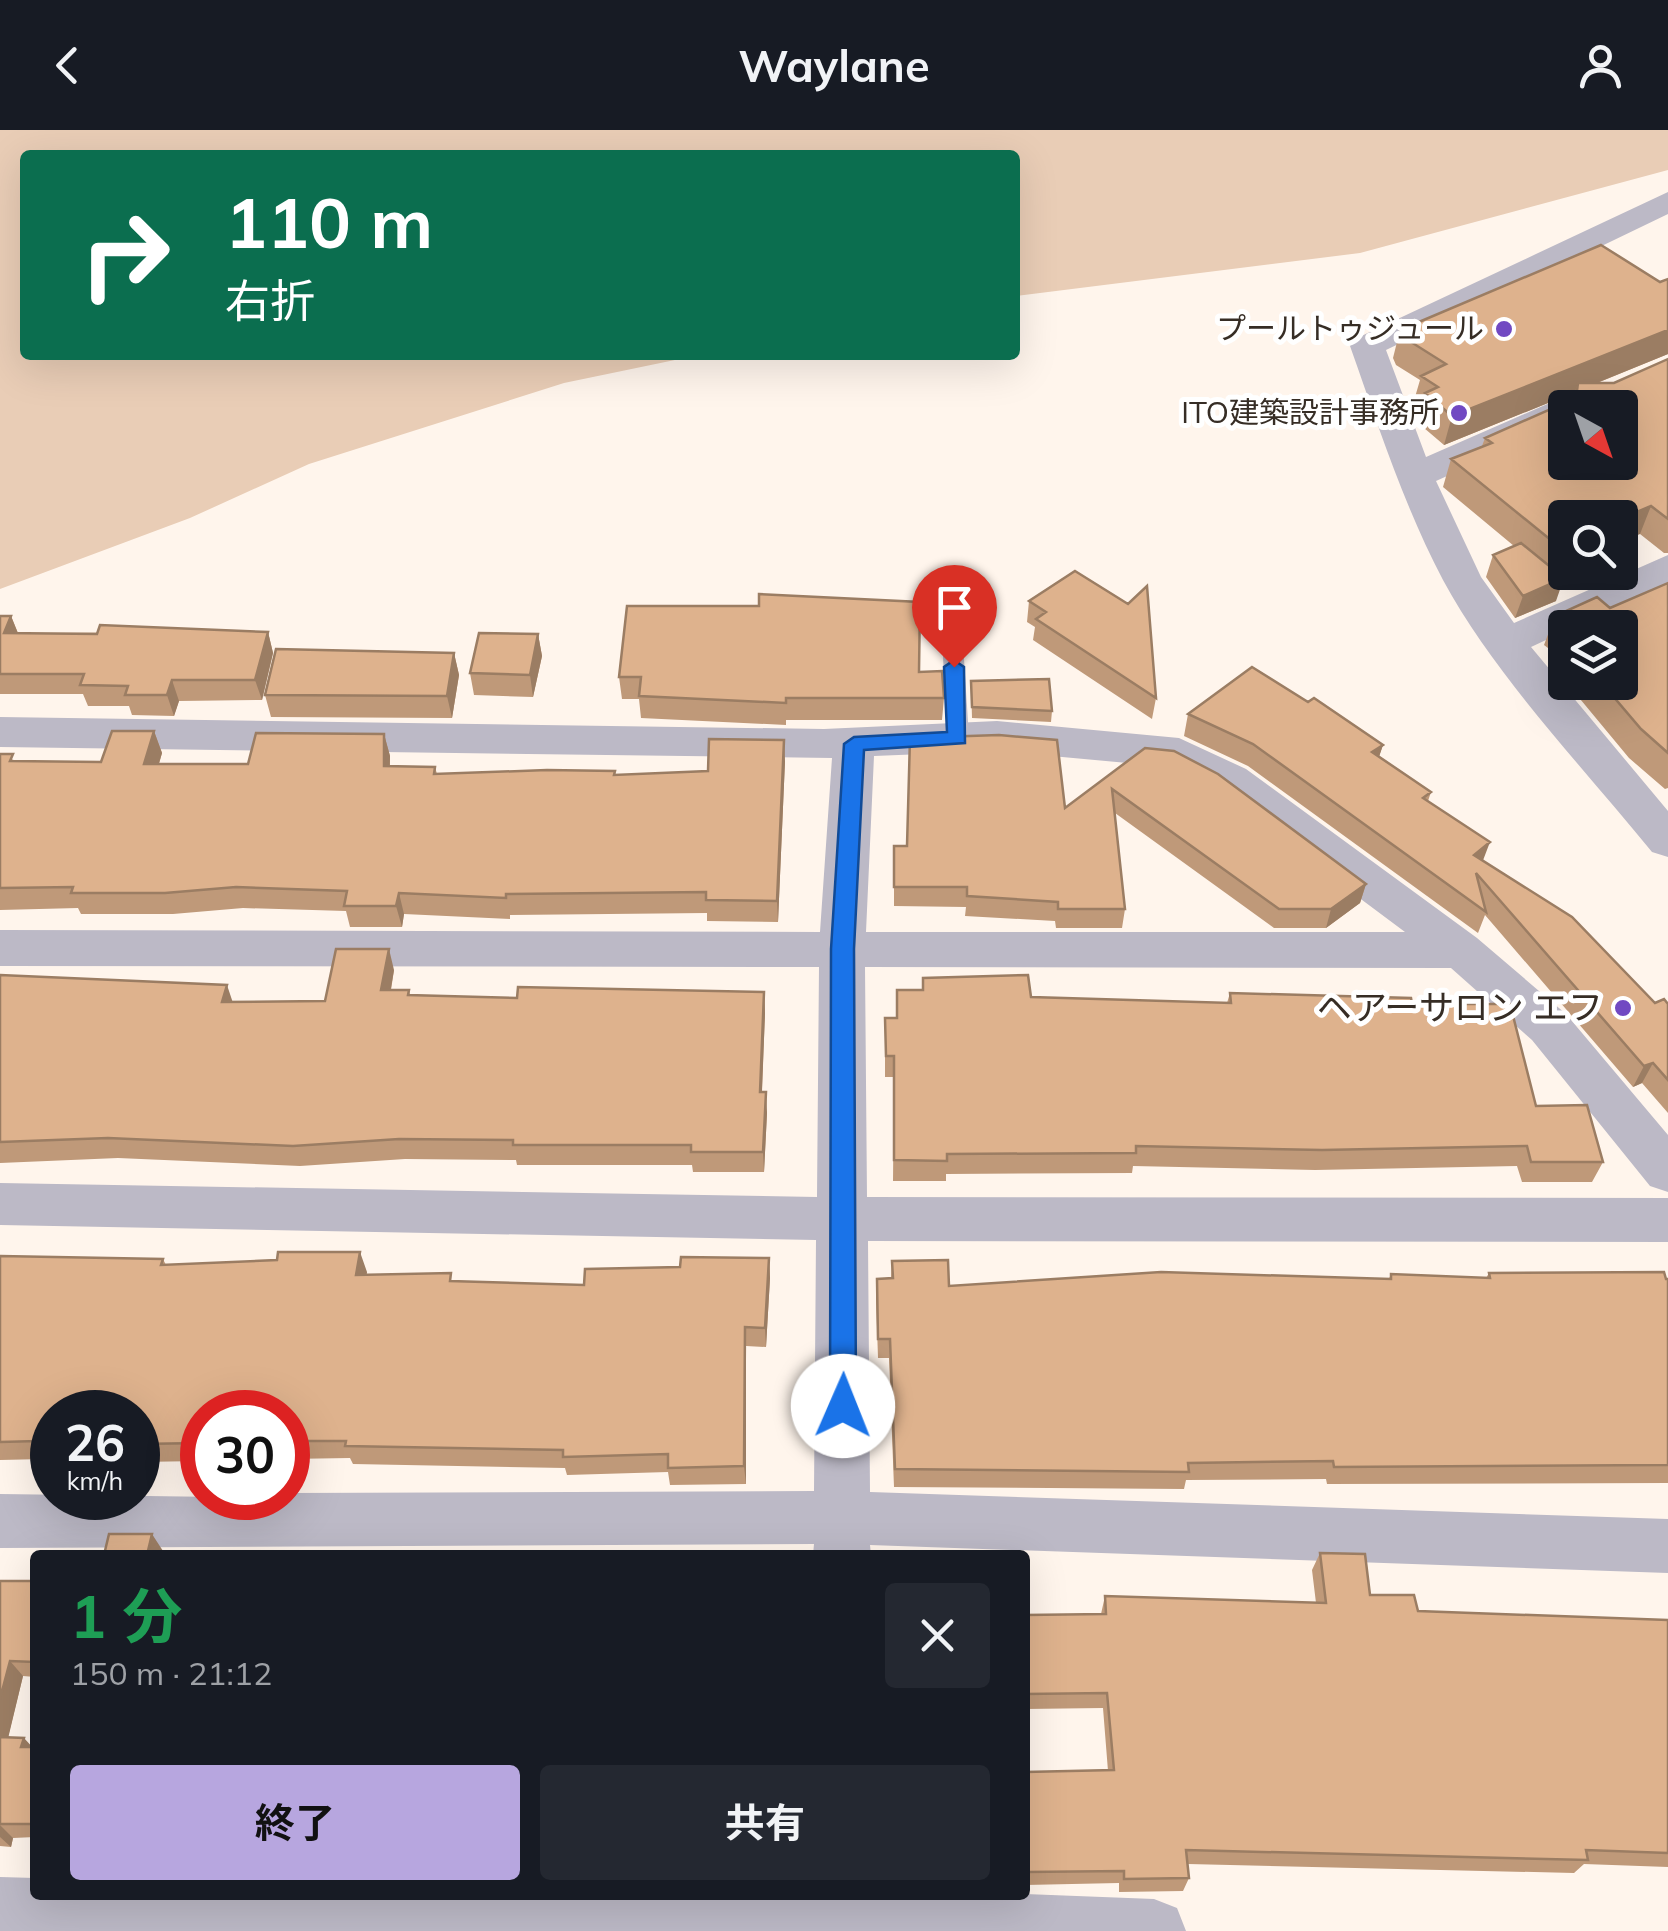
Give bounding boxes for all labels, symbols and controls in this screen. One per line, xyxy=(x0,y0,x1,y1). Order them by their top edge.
text: Waylane xyxy=(738,37,930,93)
icon: back xyxy=(40,38,95,93)
icon: person xyxy=(1573,38,1628,93)
text: 110 m xyxy=(225,178,433,266)
icon: right xyxy=(60,190,190,320)
text: 右折 xyxy=(225,272,315,328)
place label: プールトゥジュール xyxy=(1216,309,1484,347)
marker: プールトゥジュール xyxy=(1493,318,1515,340)
north arrow xyxy=(1548,390,1638,480)
map controls xyxy=(1548,390,1638,700)
place label: ITO建築設計事務所 xyxy=(1181,393,1439,431)
marker: ITO建築設計事務所 xyxy=(1448,402,1470,424)
button: search xyxy=(1548,500,1638,590)
pin xyxy=(912,565,997,668)
icon: arrive xyxy=(927,580,982,635)
button: layers xyxy=(1548,610,1638,700)
place label: ヘアーサロン エフ xyxy=(1317,985,1603,1029)
marker: ヘアーサロン エフ xyxy=(1612,997,1634,1019)
position arrow xyxy=(791,1354,895,1458)
speed limit sign: 30 xyxy=(180,1390,310,1520)
text: 26 xyxy=(65,1411,125,1474)
text: km/h xyxy=(67,1465,123,1496)
text: 1 分 xyxy=(70,1578,182,1653)
button: close xyxy=(885,1583,990,1688)
text: 150 m · 21:12 xyxy=(70,1653,272,1693)
button: 終了 xyxy=(70,1765,520,1880)
button: 共有 xyxy=(540,1765,990,1880)

